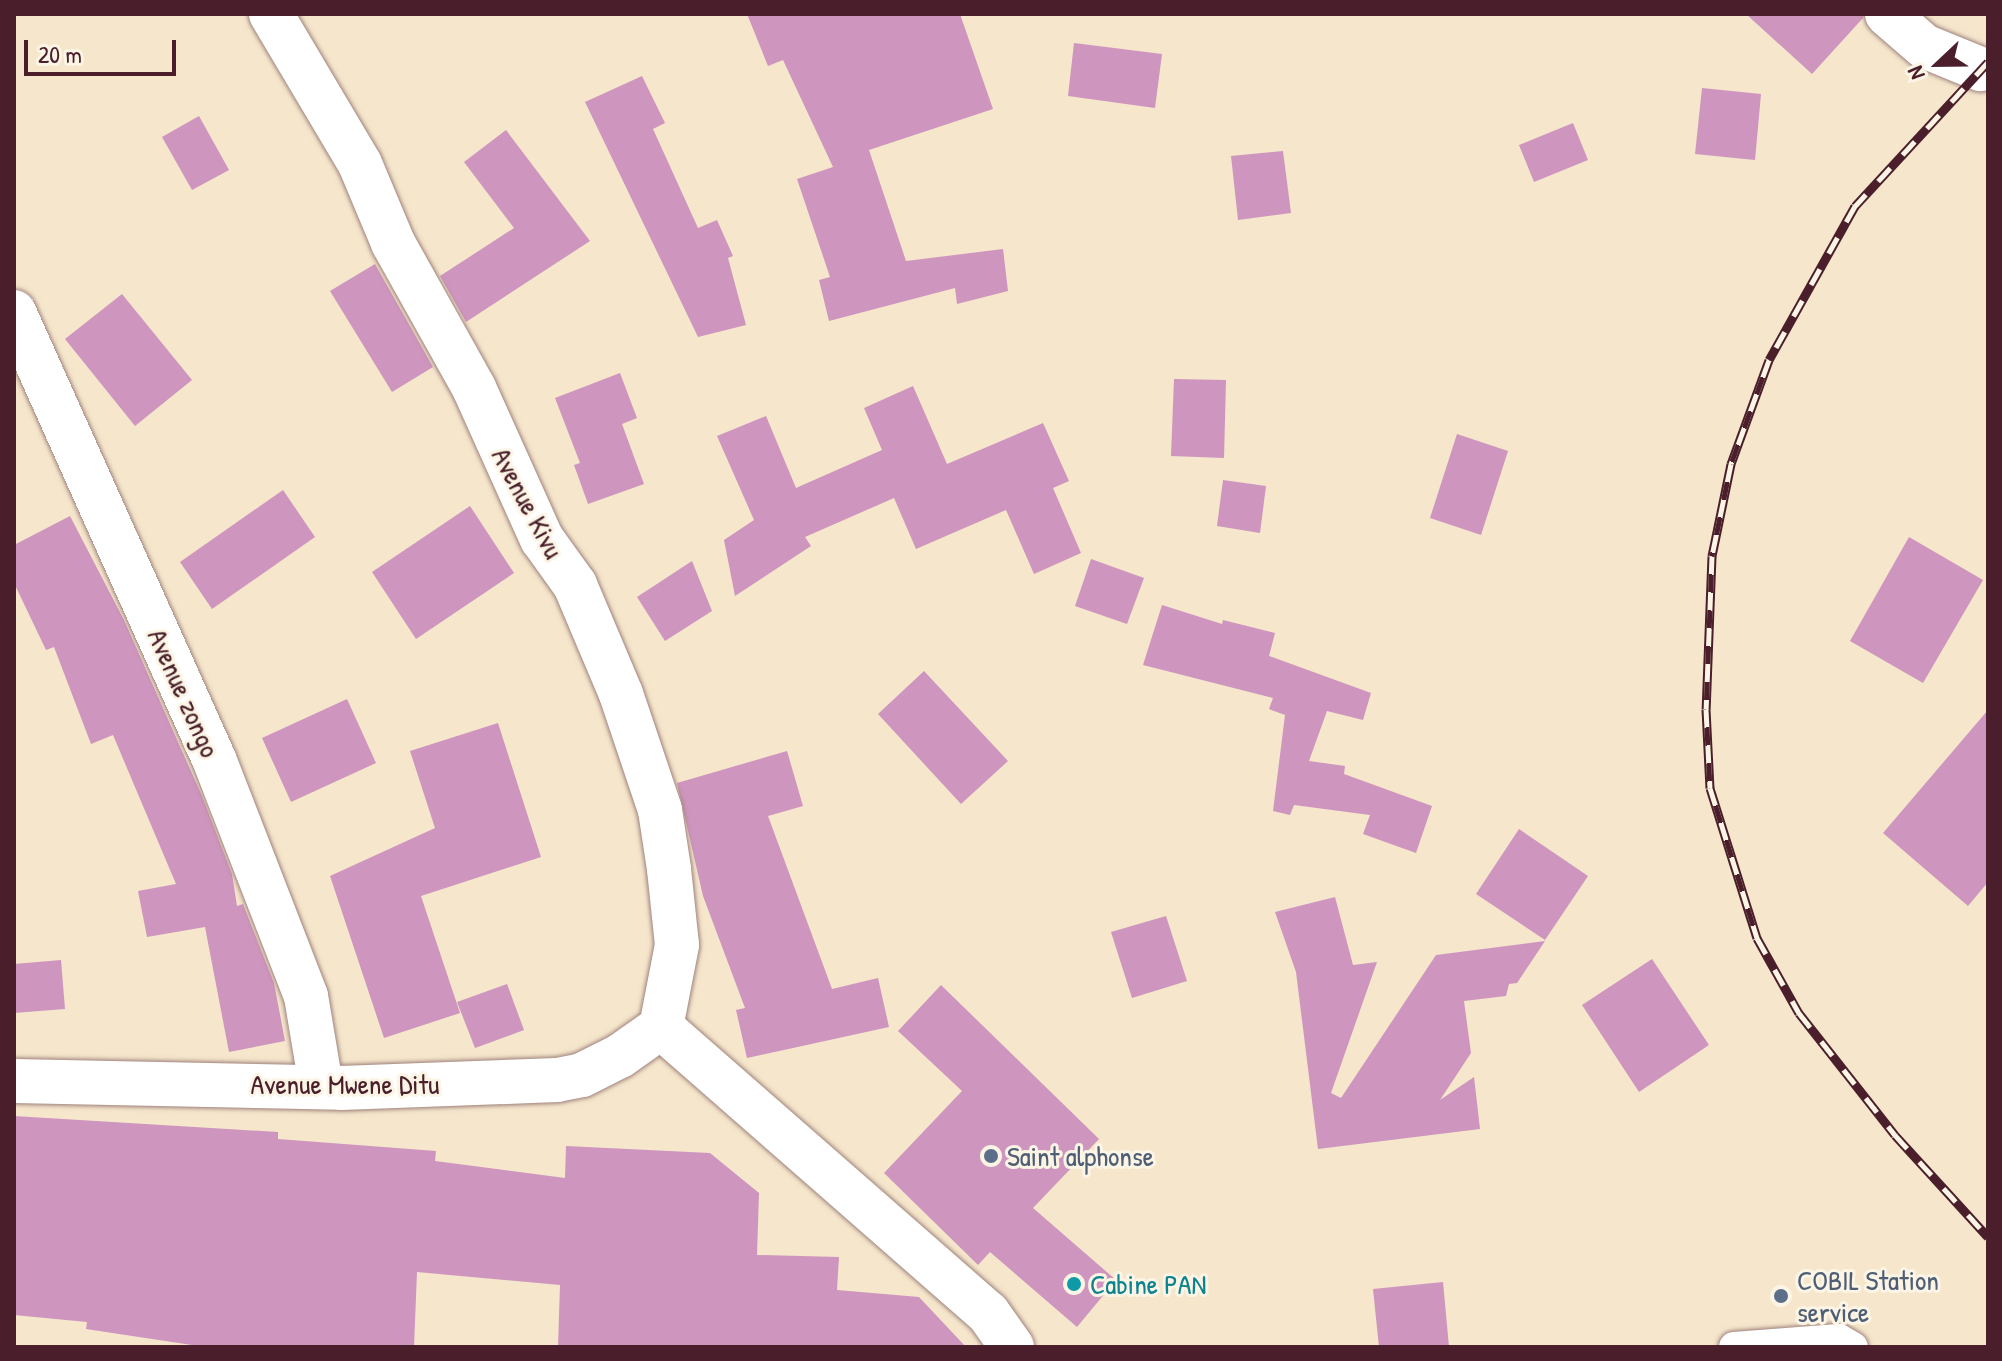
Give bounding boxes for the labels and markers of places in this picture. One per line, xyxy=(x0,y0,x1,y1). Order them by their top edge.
place label: Saint alphonse xyxy=(1007,1139,1154,1173)
marker: Saint alphonse xyxy=(982,1147,1000,1165)
place label: COBIL Station service xyxy=(1797,1263,1939,1329)
place label: Cabine PAN xyxy=(1090,1267,1206,1301)
marker: Cabine PAN xyxy=(1065,1275,1083,1293)
marker: COBIL Station service xyxy=(1772,1287,1790,1305)

